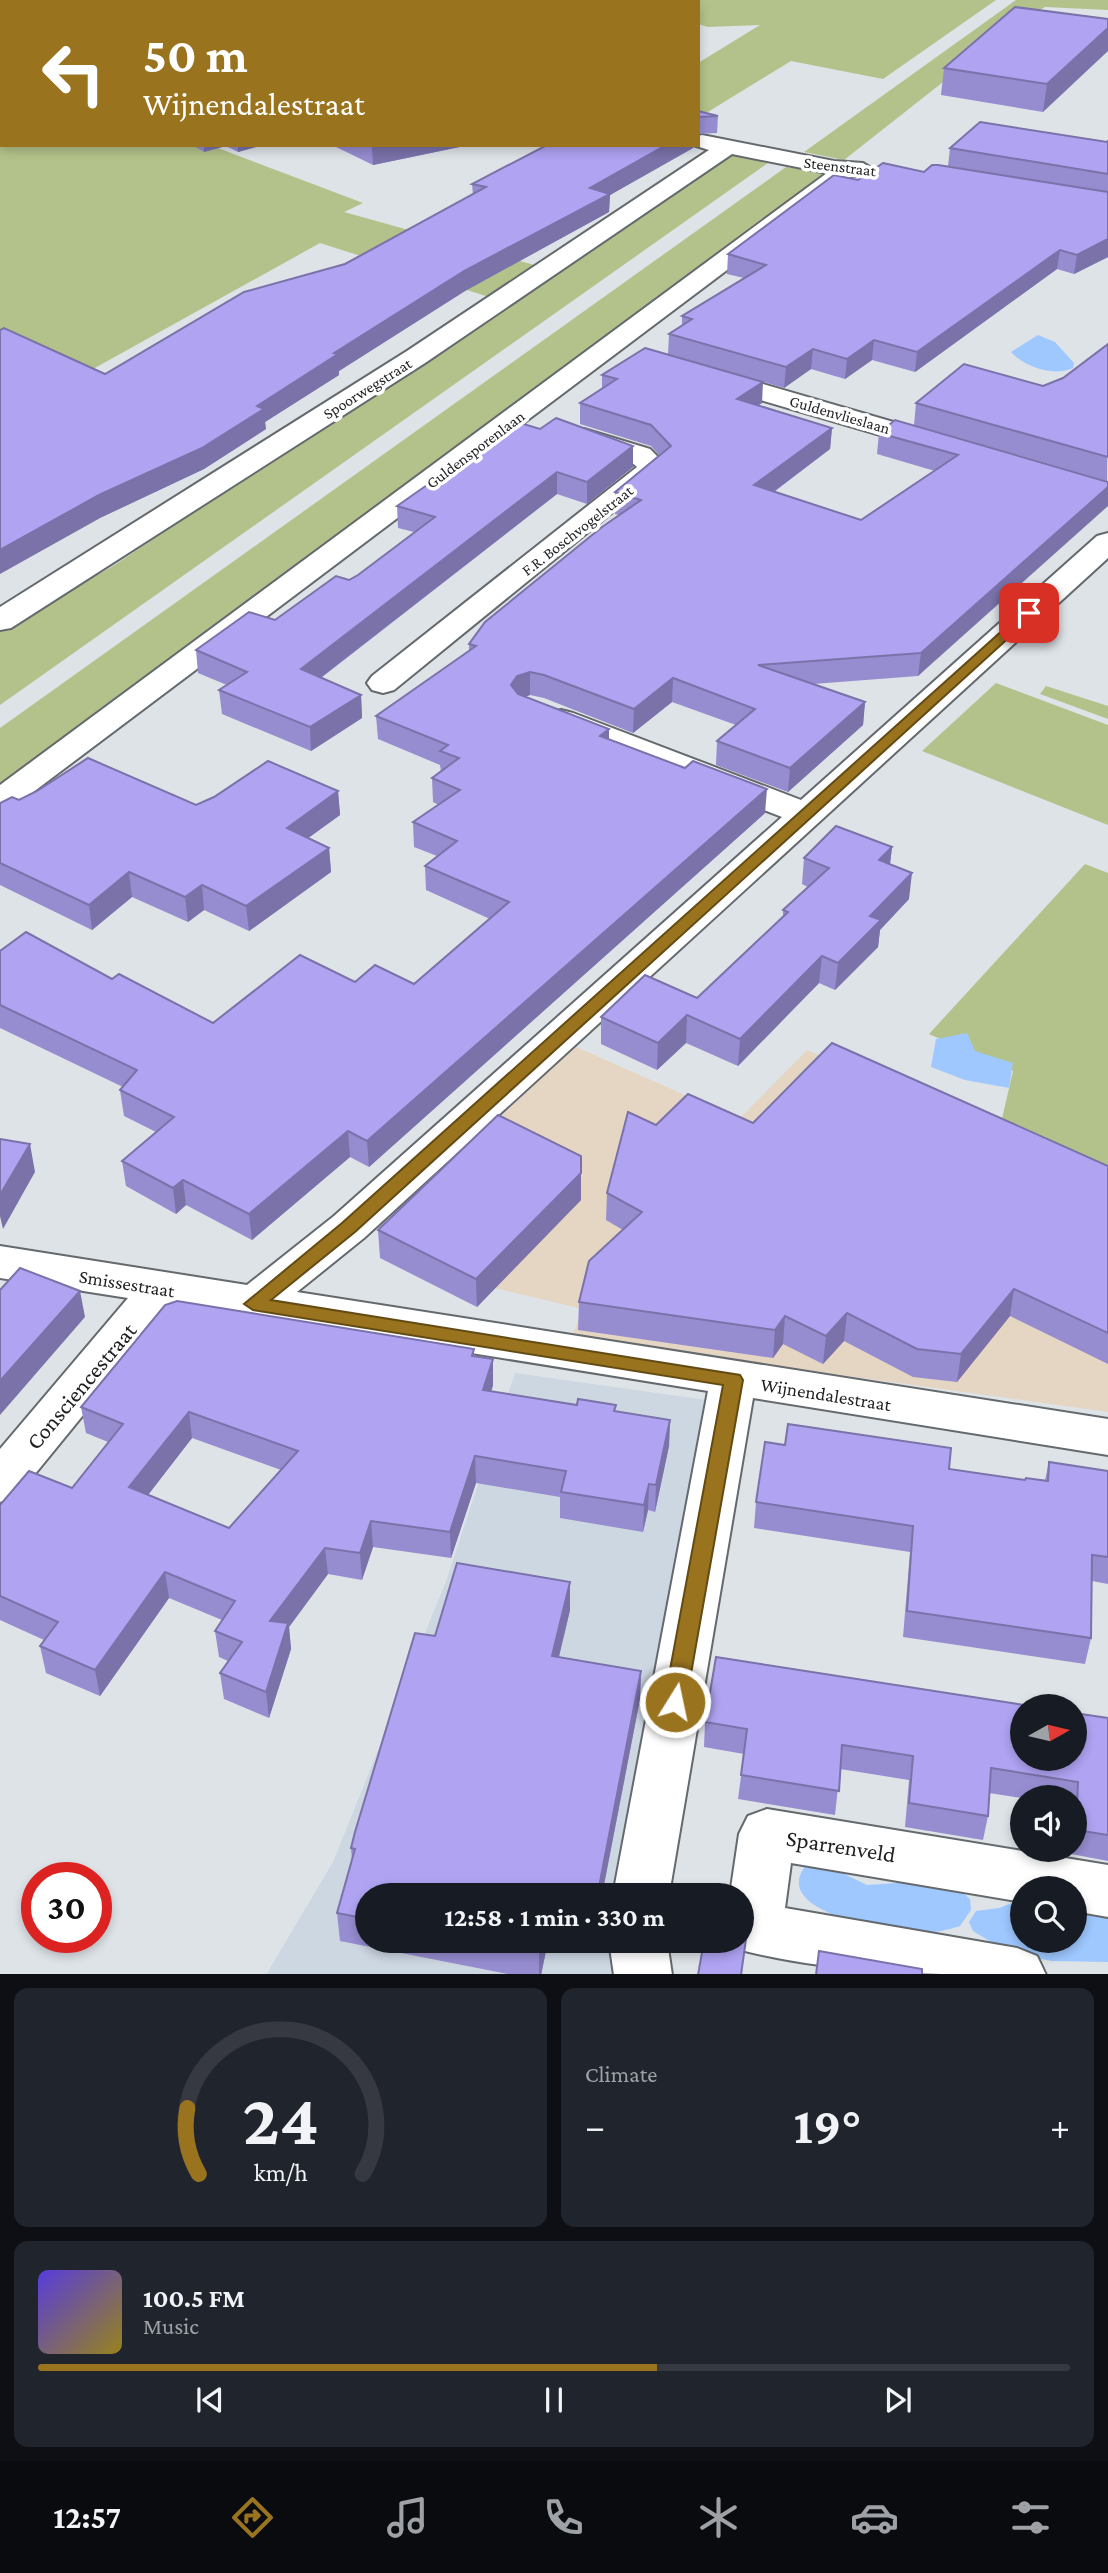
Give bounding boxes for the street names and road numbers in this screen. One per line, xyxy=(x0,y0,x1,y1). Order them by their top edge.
street label: Steenstraat xyxy=(803,154,878,179)
street label: Spoorwegstraat xyxy=(320,354,416,423)
street label: Guldenvlieslaan xyxy=(788,392,892,437)
street label: Guldensporenlaan xyxy=(423,407,528,493)
street label: F.R. Boschvogelstraat xyxy=(518,481,637,580)
street label: Smissestraat xyxy=(78,1266,177,1302)
street label: Consciencestraat xyxy=(21,1317,142,1455)
street label: Wijnendalestraat xyxy=(759,1374,893,1416)
street label: Sparrenveld xyxy=(784,1825,898,1867)

